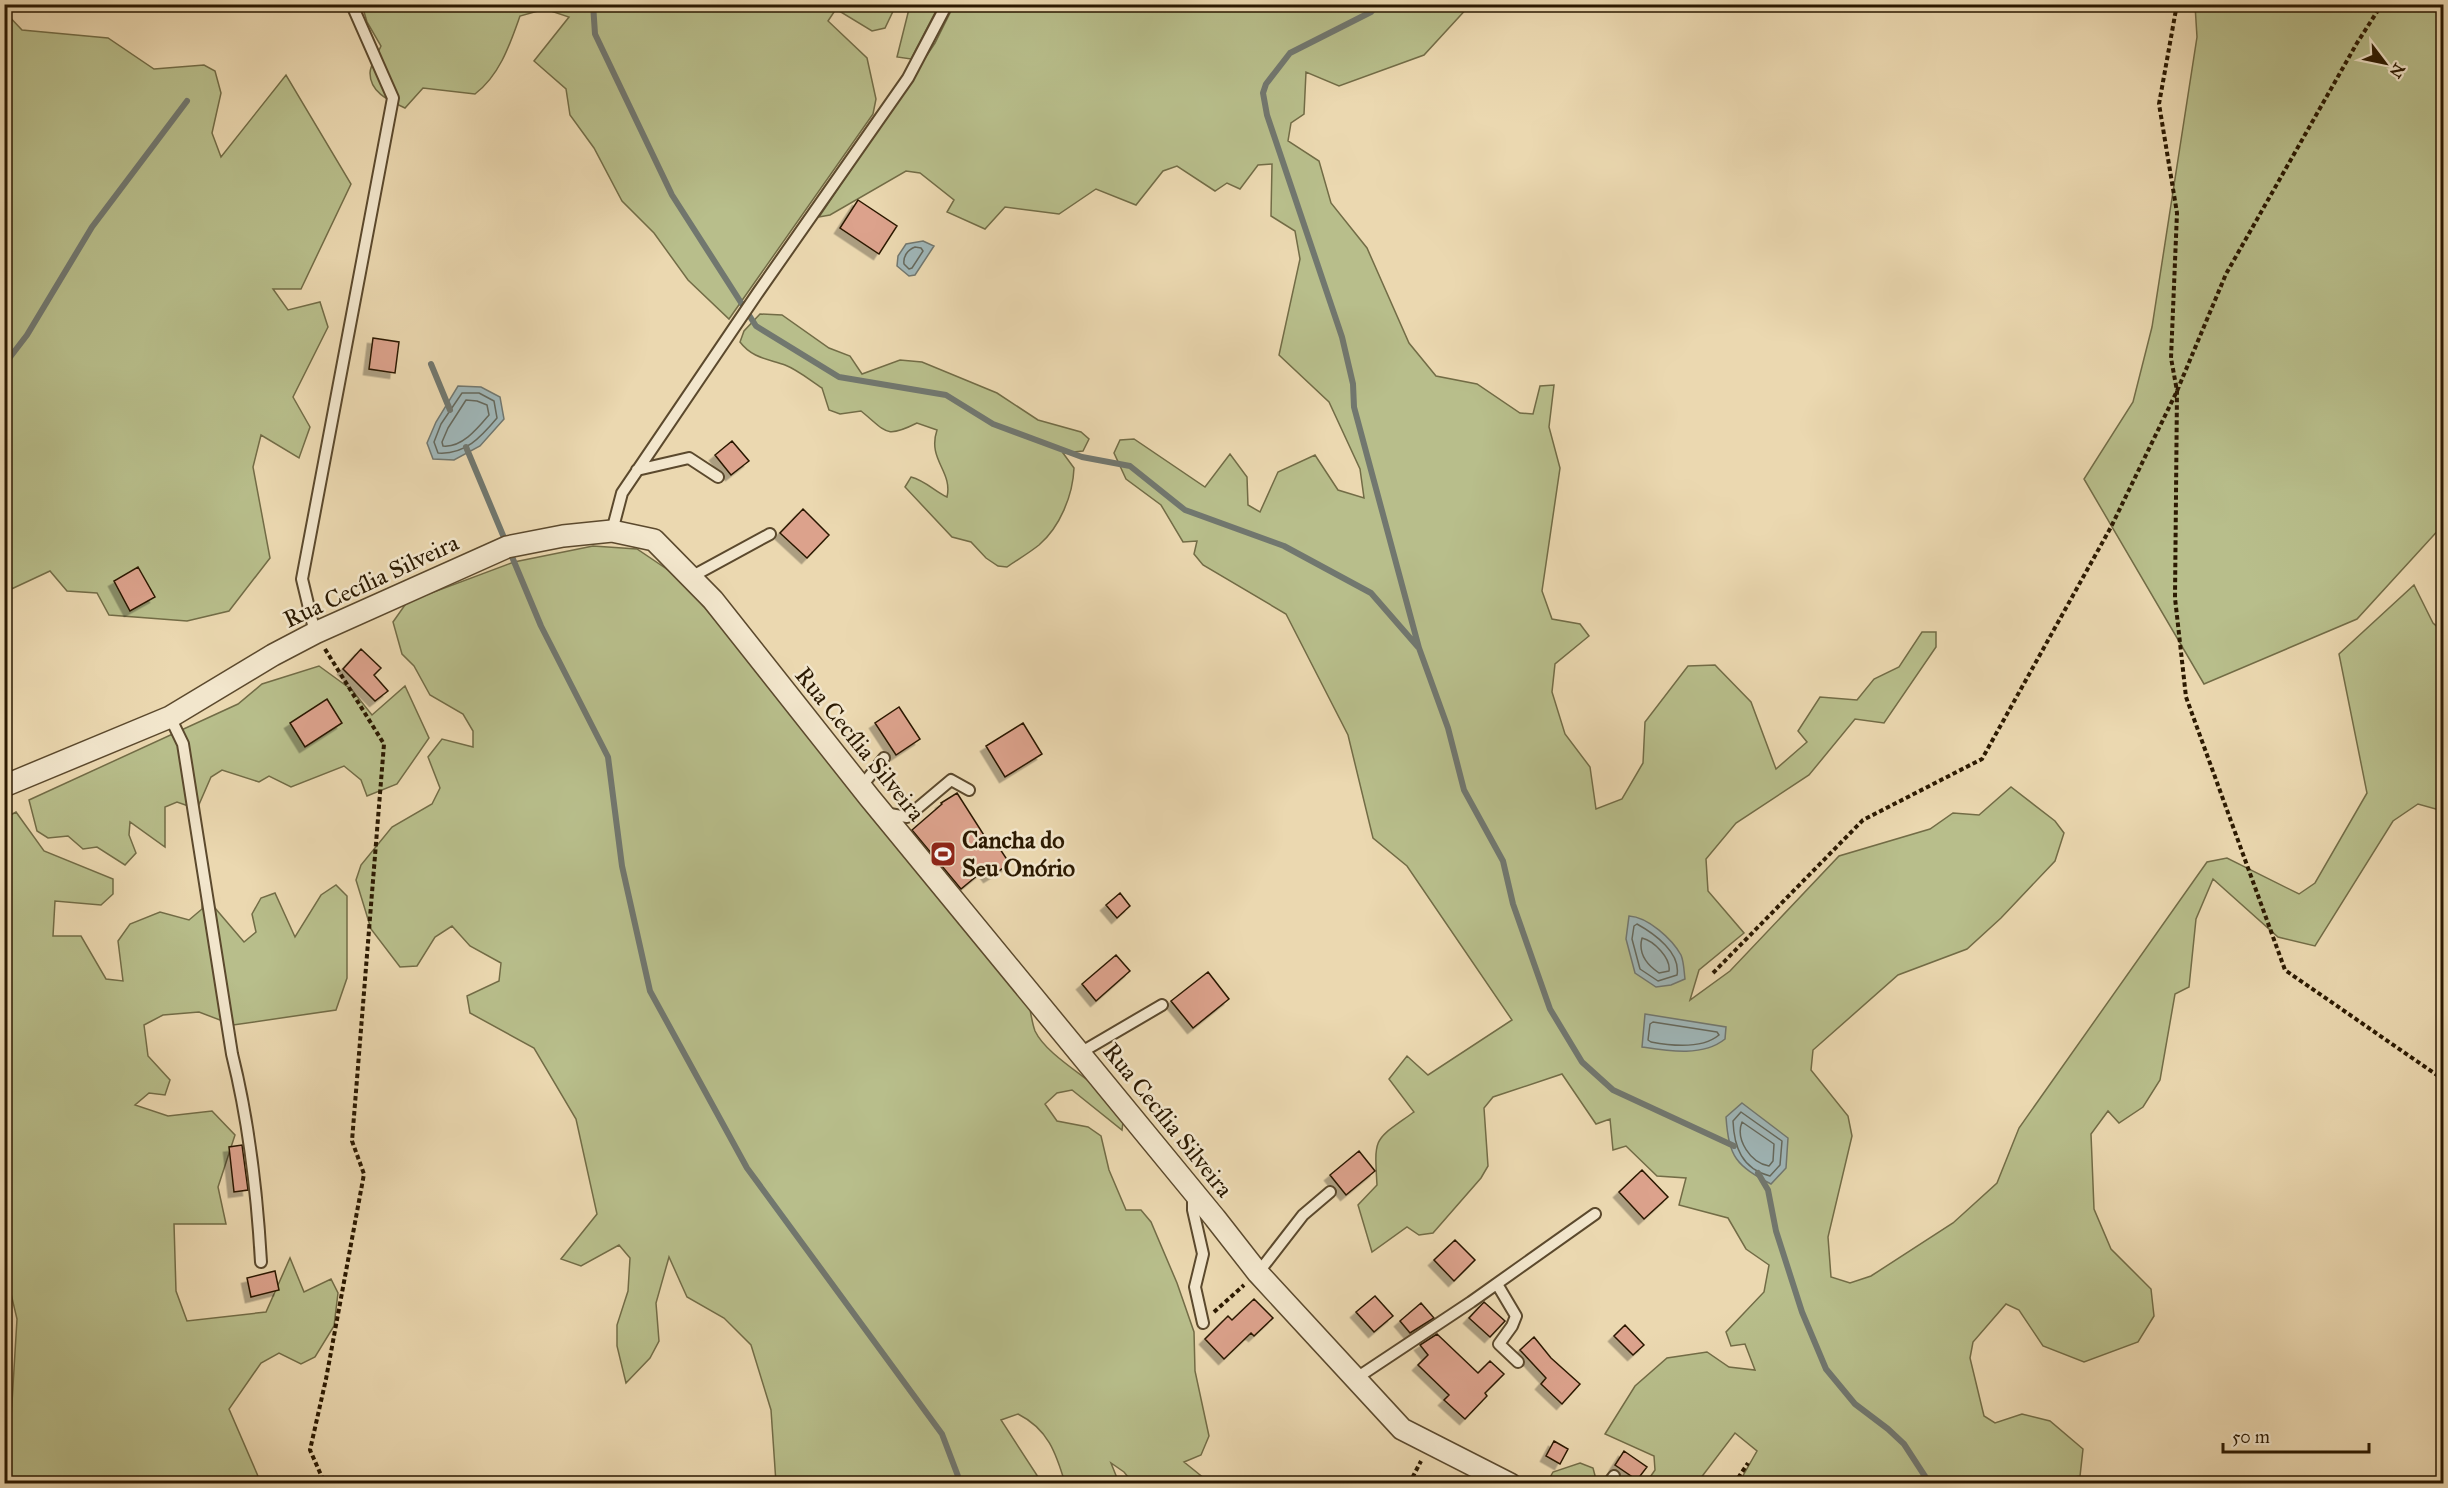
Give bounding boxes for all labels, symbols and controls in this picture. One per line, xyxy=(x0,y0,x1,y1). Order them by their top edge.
north arrow xyxy=(2355,33,2415,93)
text: N xyxy=(2385,60,2409,82)
street label: Rua Cecília Silveira xyxy=(279,527,464,635)
street label: Rua Cecília Silveira xyxy=(789,661,932,828)
place label: Cancha do Seu Onório xyxy=(962,825,1075,883)
sports icon: Cancha do Seu Onório xyxy=(928,839,958,869)
street label: Rua Cecília Silveira xyxy=(1097,1037,1240,1204)
scale bar xyxy=(2223,1416,2368,1454)
text: 50 m xyxy=(2232,1426,2270,1448)

